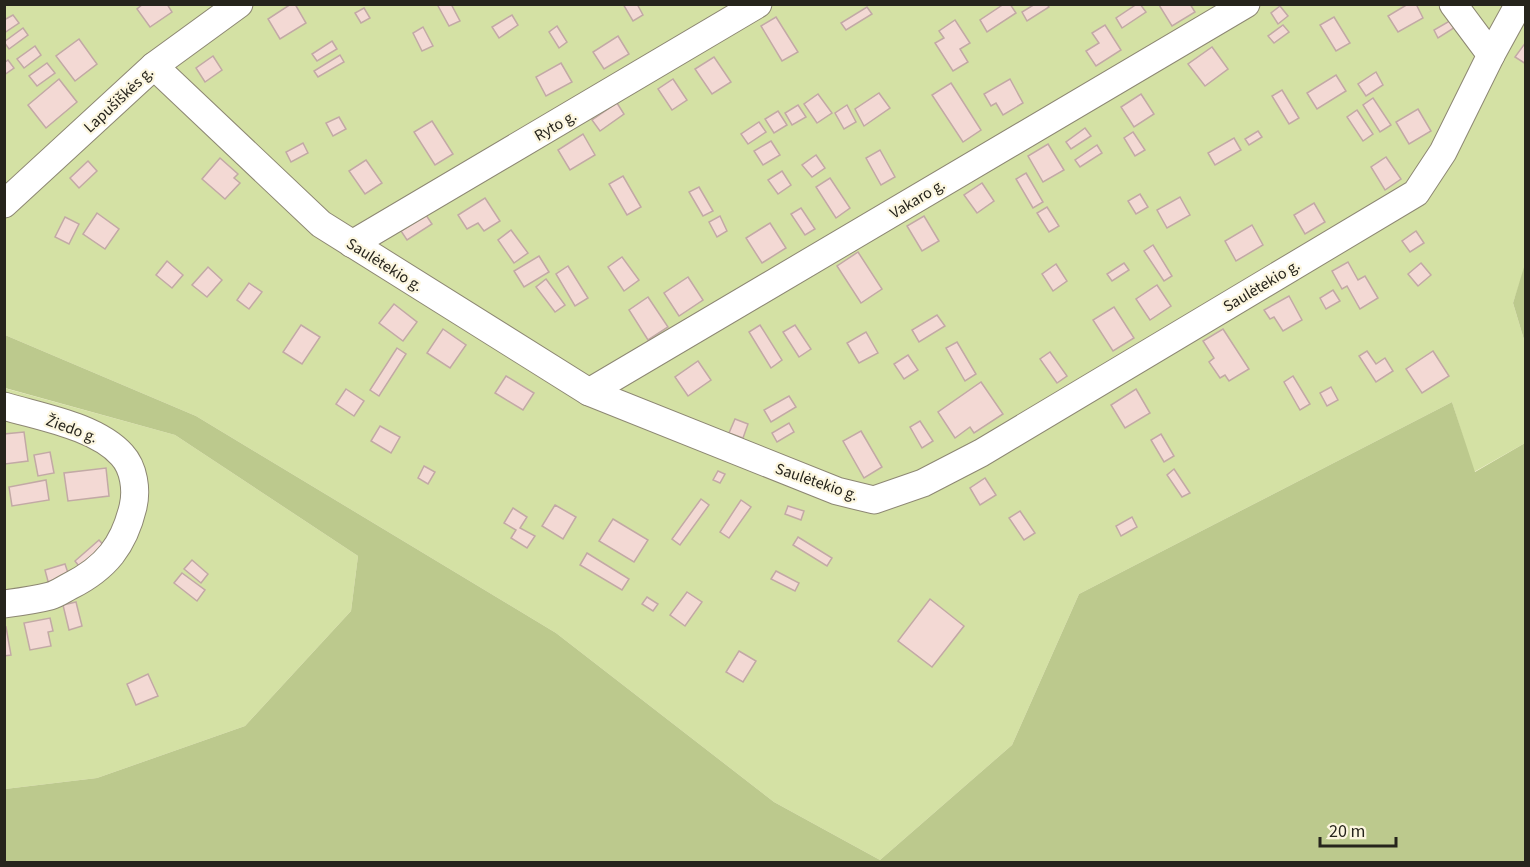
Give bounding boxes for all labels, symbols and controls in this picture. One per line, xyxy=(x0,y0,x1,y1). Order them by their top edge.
street label: Lapušiškės g. xyxy=(79,62,158,138)
street label: Ryto g. xyxy=(530,105,581,147)
street label: Vakaro g. xyxy=(886,174,949,224)
street label: Saulėtekio g. xyxy=(342,233,427,297)
street label: Saulėtekio g. xyxy=(1219,254,1304,317)
street label: Žiedo g. xyxy=(43,409,100,448)
street label: Saulėtekio g. xyxy=(772,458,861,506)
scale bar xyxy=(1320,810,1396,848)
text: 20 m xyxy=(1329,819,1365,844)

